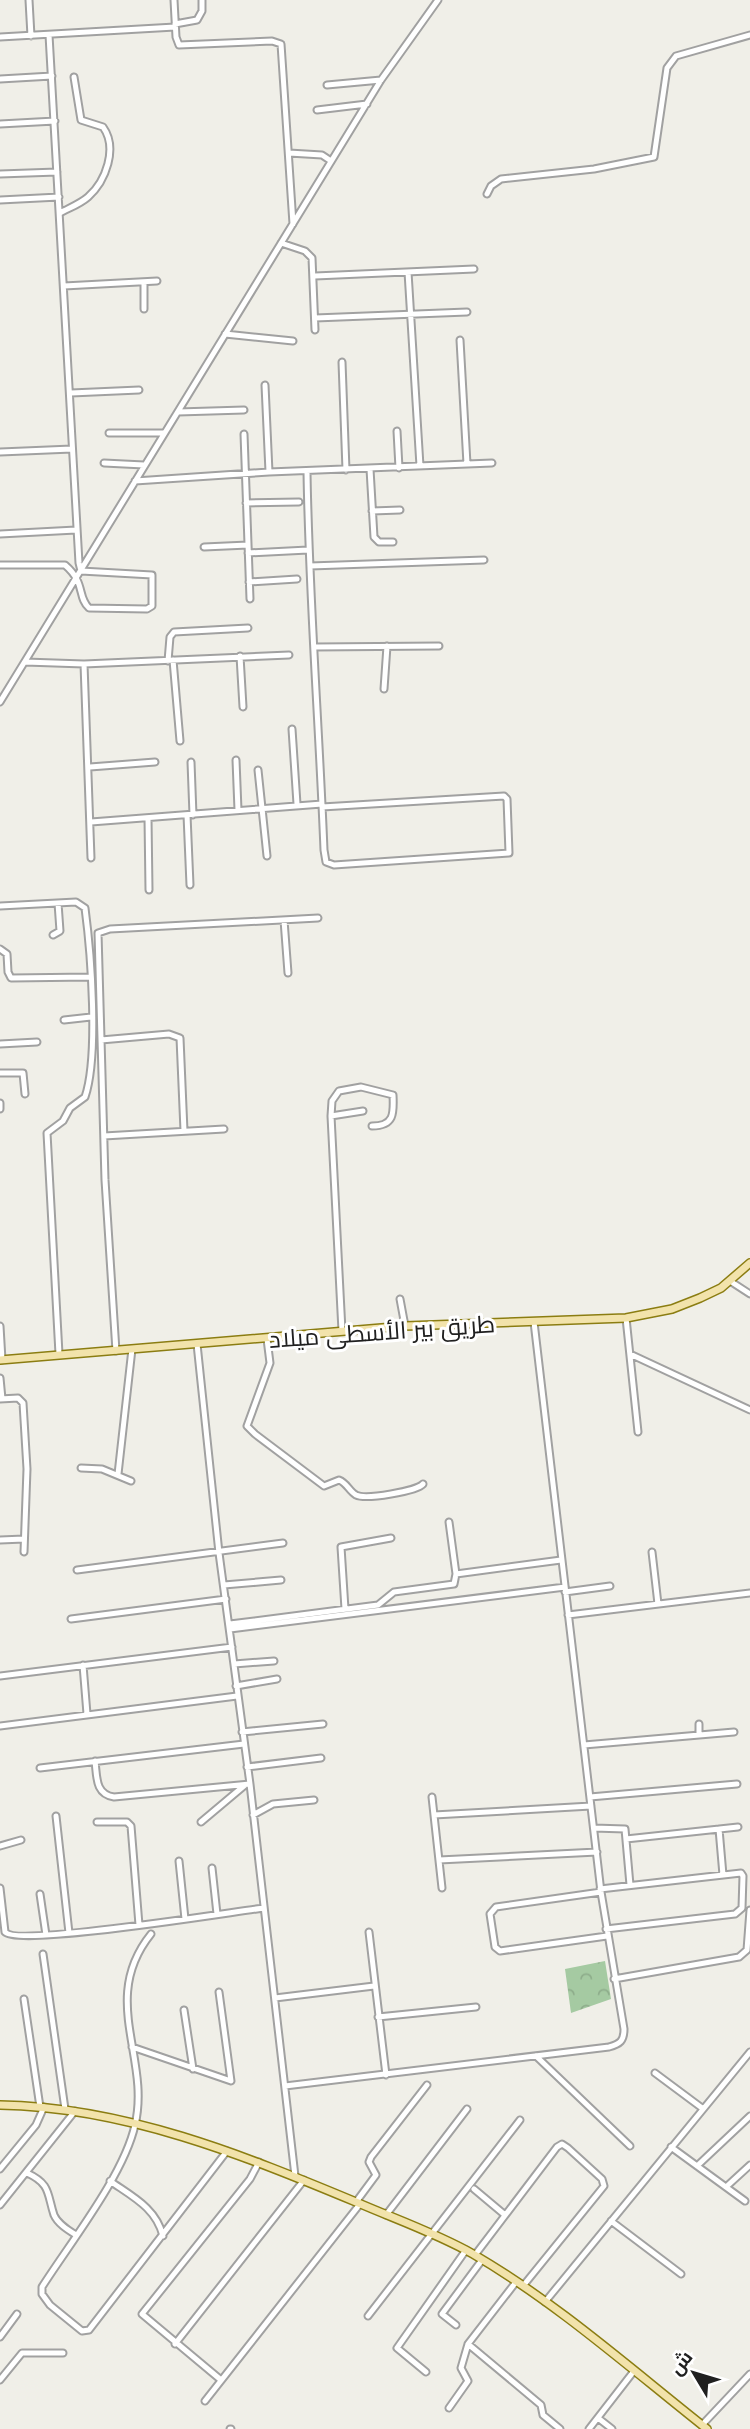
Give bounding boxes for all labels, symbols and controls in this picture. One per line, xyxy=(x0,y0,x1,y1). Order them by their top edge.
street label: طريق بير الأسطى ميلاد xyxy=(268,1310,496,1355)
north arrow xyxy=(659,2338,729,2408)
text: ش xyxy=(665,2347,698,2380)

